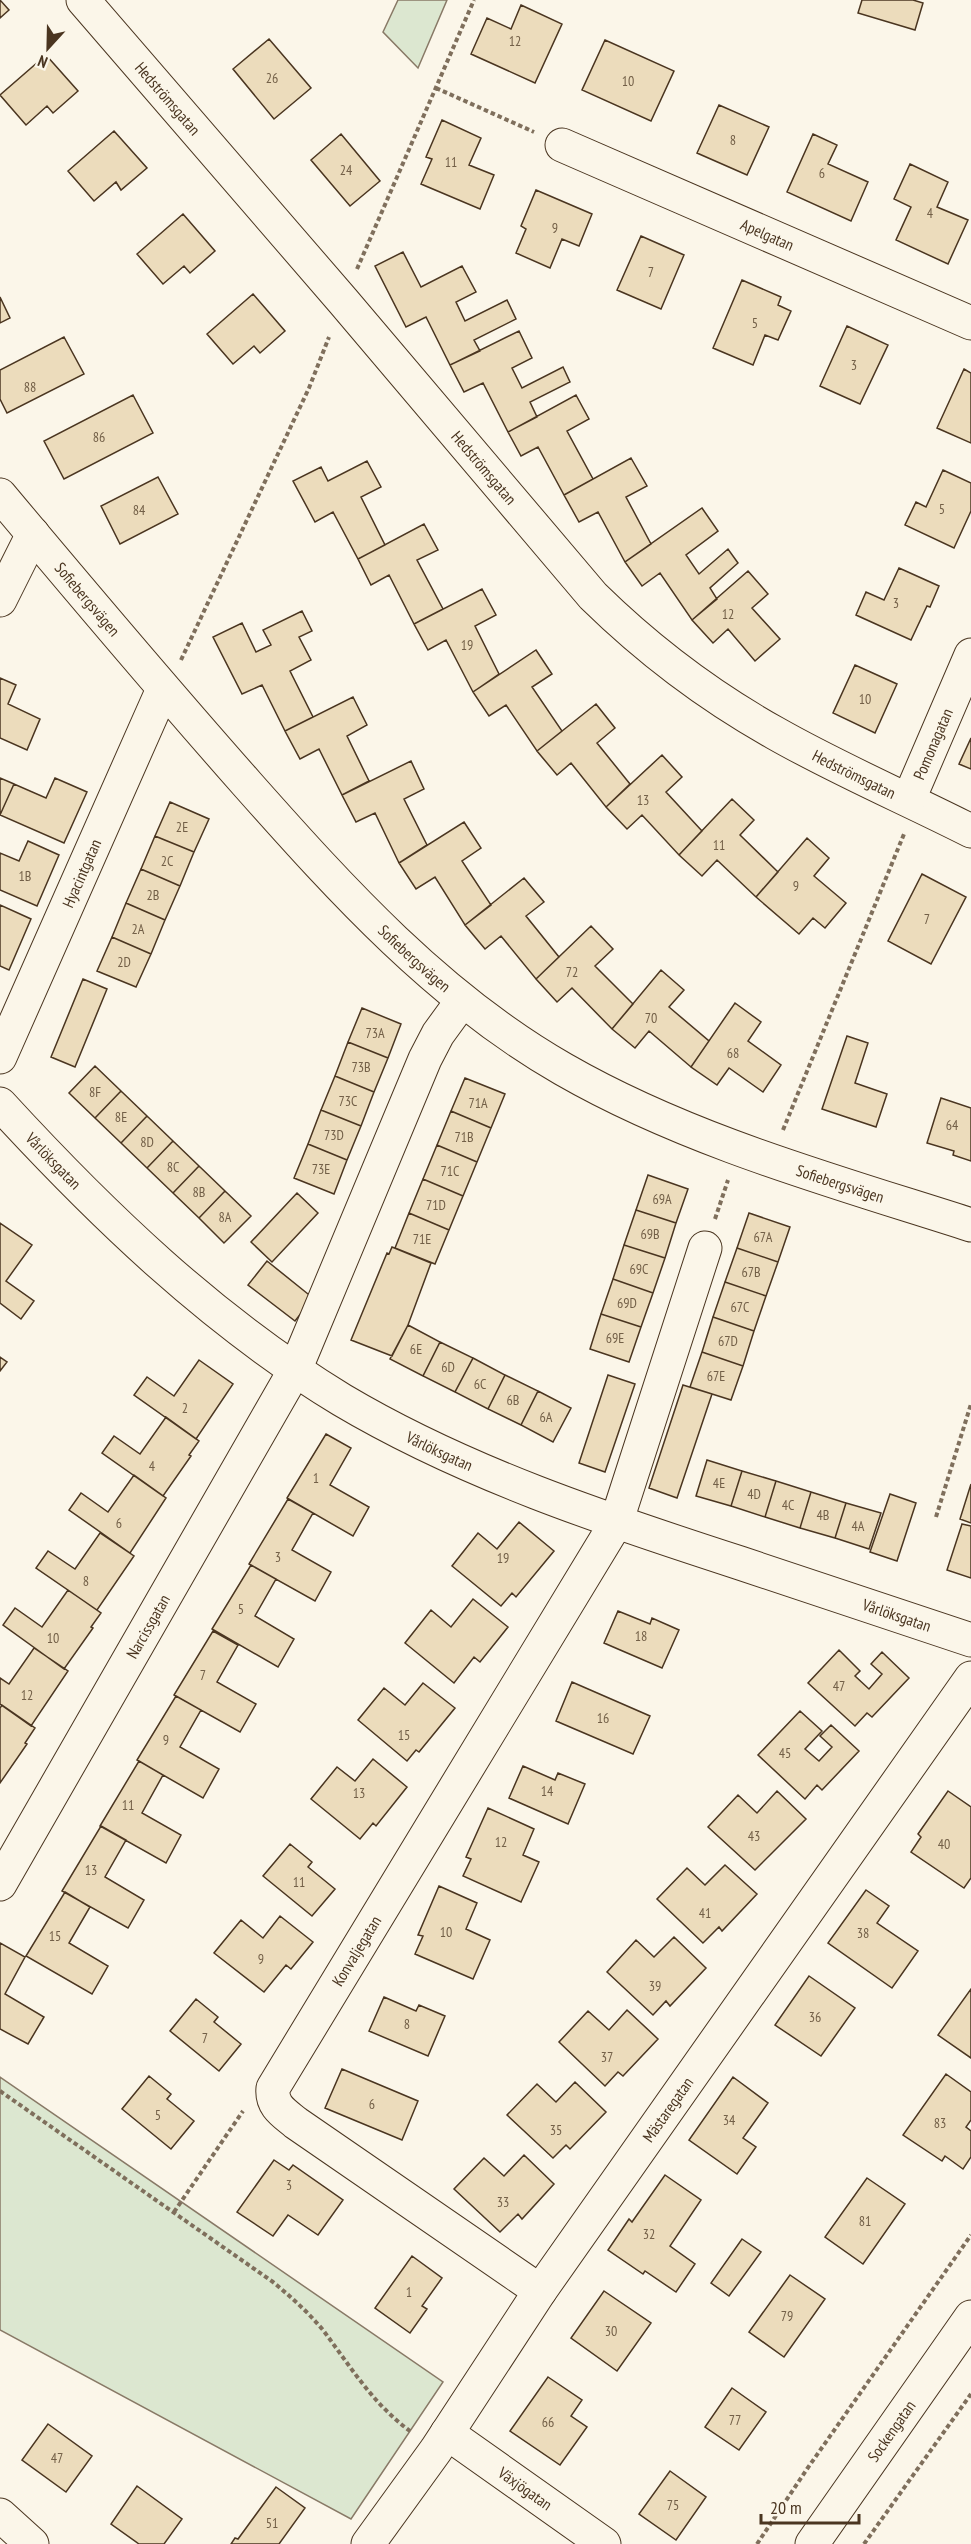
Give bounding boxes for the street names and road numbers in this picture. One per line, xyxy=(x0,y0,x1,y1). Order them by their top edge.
street label: Hedströmsgatan xyxy=(131,58,205,139)
street label: Apelgatan xyxy=(738,214,797,255)
street label: Hedströmsgatan xyxy=(447,427,521,508)
street label: Sofiebergsvägen xyxy=(51,558,125,640)
street label: Pomonagatan xyxy=(909,705,957,783)
street label: Hedströmsgatan xyxy=(809,745,899,803)
street label: Hyacintgatan xyxy=(58,836,105,911)
street label: Sofiebergsvägen xyxy=(374,920,455,996)
street label: Vårlöksgatan xyxy=(21,1127,85,1193)
street label: Sofiebergsvägen xyxy=(794,1160,886,1207)
street label: Vårlöksgatan xyxy=(402,1426,476,1475)
street label: Narcissgatan xyxy=(122,1591,174,1662)
street label: Vårlöksgatan xyxy=(859,1594,934,1636)
street label: Konvaljegatan xyxy=(327,1912,385,1990)
street label: Mästaregatan xyxy=(638,2073,697,2146)
street label: Sockengatan xyxy=(863,2396,920,2466)
street label: Växjögatan xyxy=(494,2462,556,2514)

